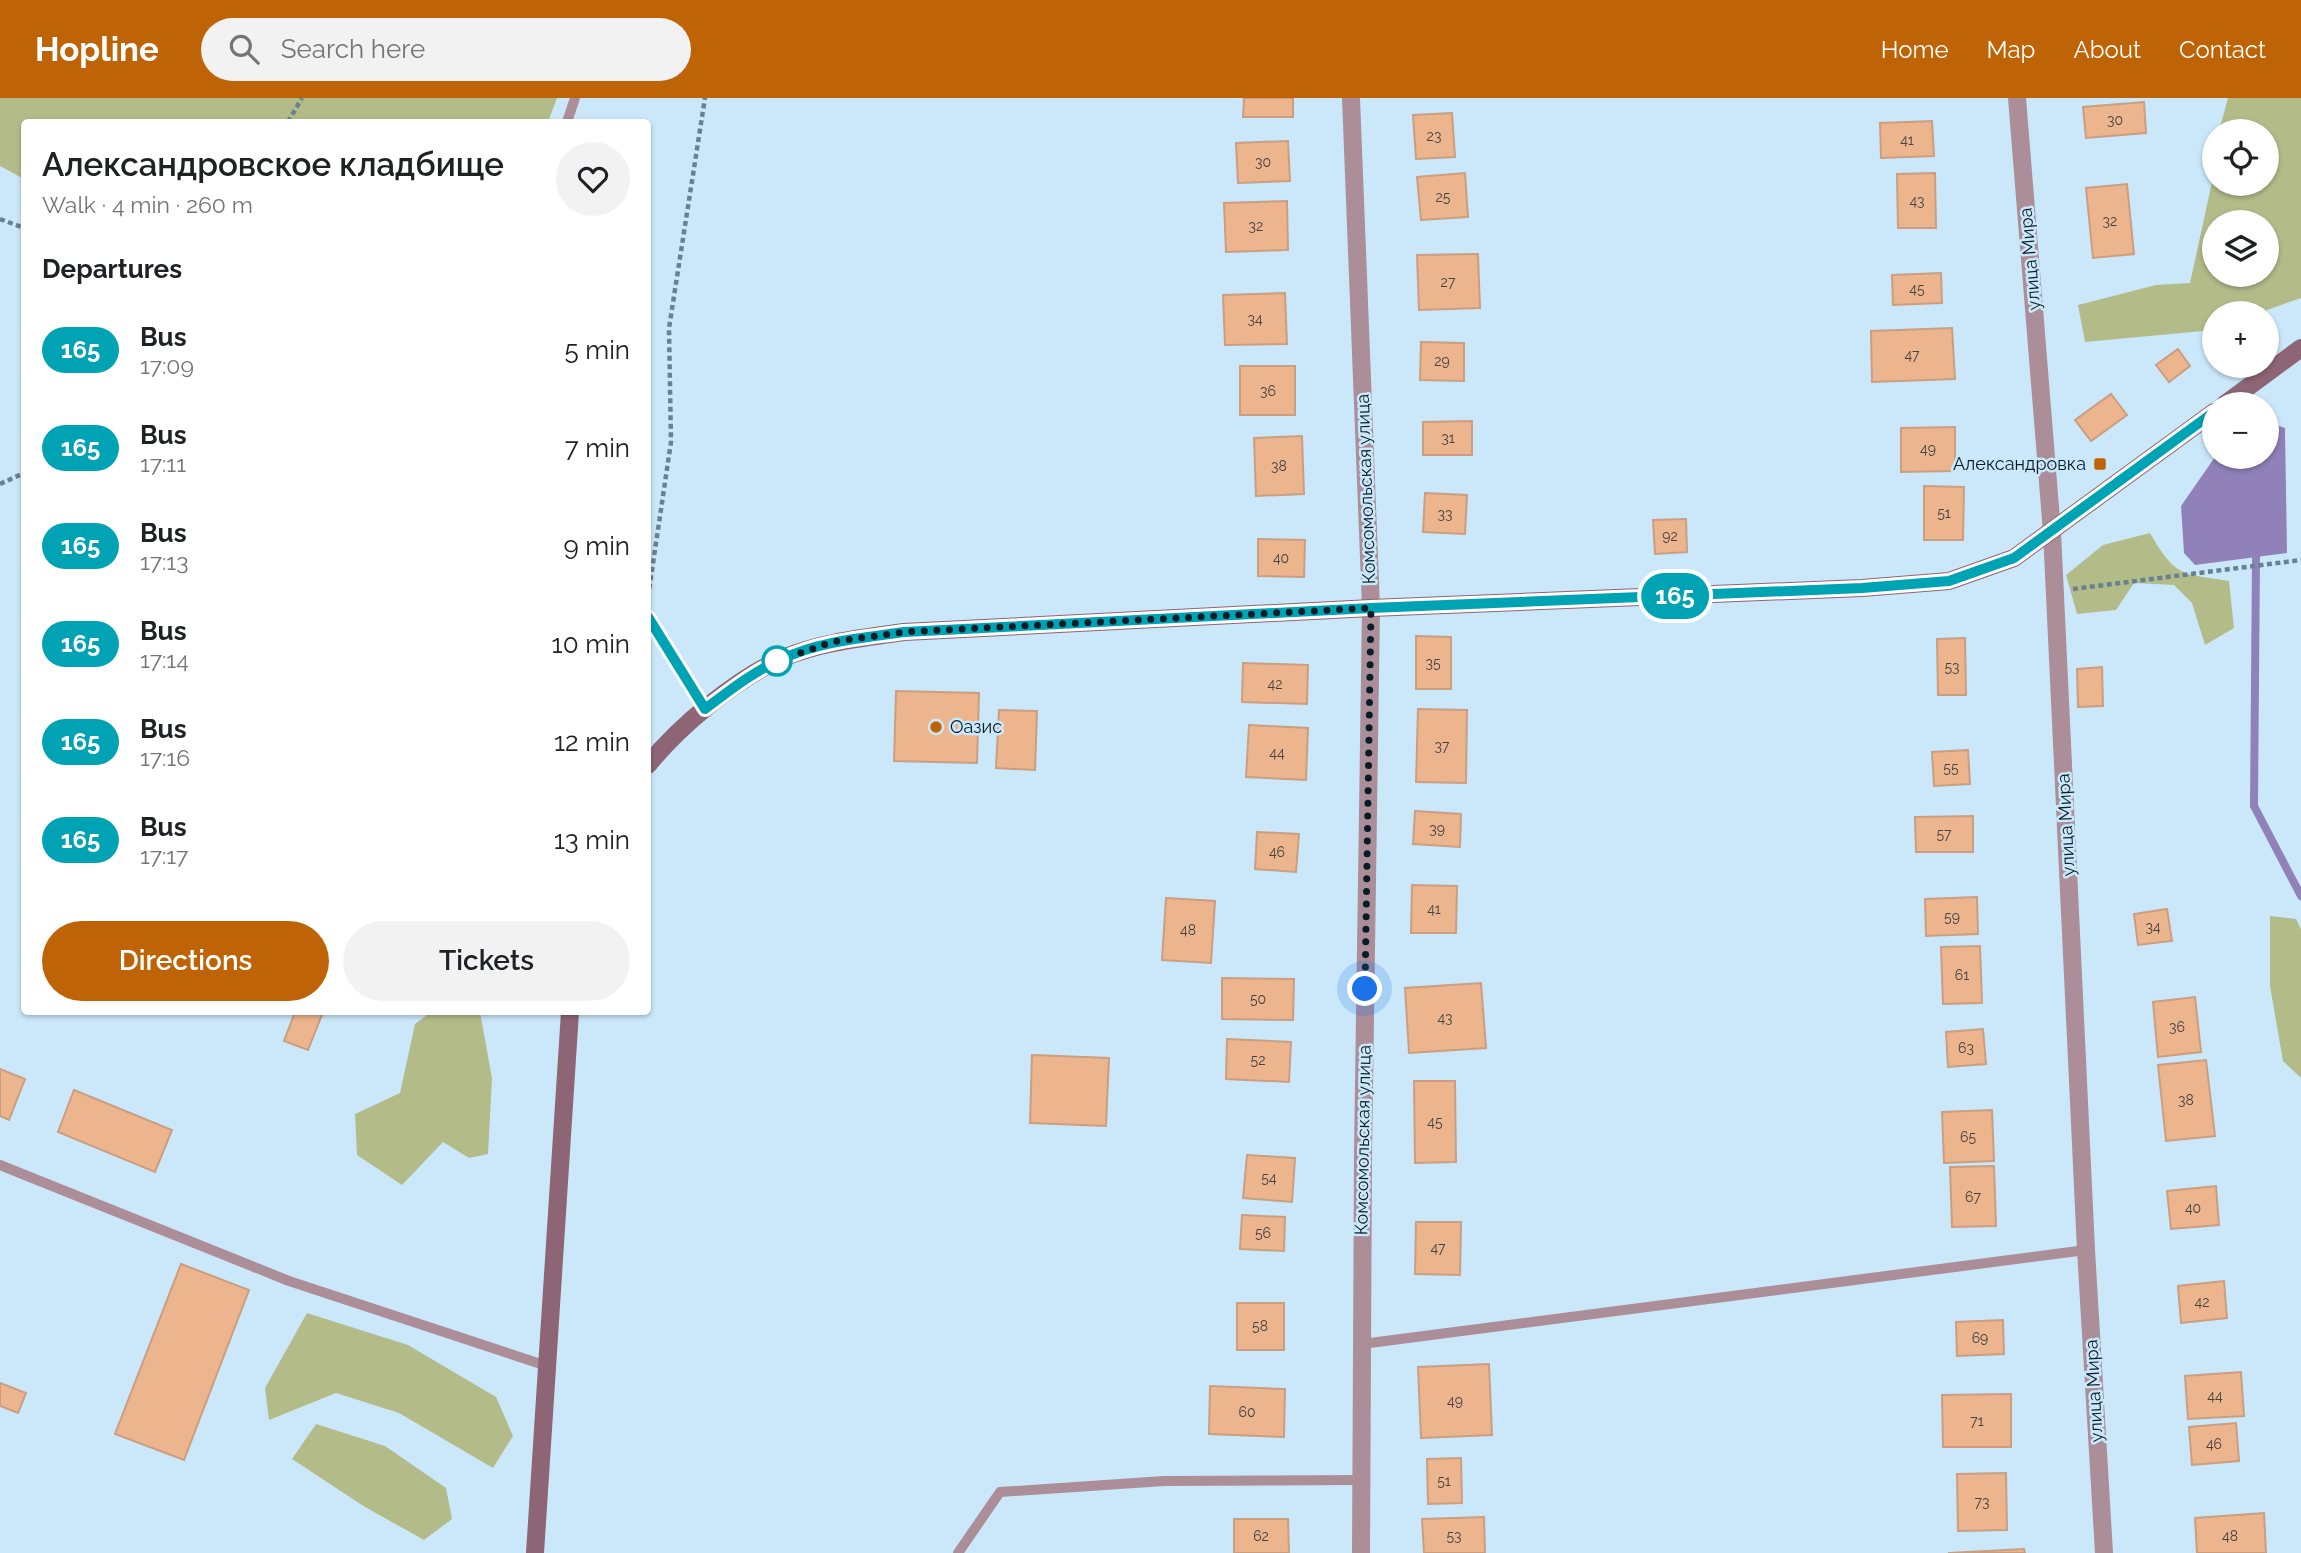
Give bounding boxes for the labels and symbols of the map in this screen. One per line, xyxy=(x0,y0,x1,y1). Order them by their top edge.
house number: 30 xyxy=(2107,112,2123,128)
house number: 23 xyxy=(1427,128,1441,144)
house number: 41 xyxy=(1900,132,1914,148)
house number: 30 xyxy=(1255,154,1271,170)
house number: 25 xyxy=(1436,189,1451,205)
house number: 43 xyxy=(1909,193,1925,209)
street label: улица Мира xyxy=(2015,207,2044,311)
house number: 32 xyxy=(2103,213,2117,229)
house number: 32 xyxy=(1249,218,1263,234)
house number: 27 xyxy=(1441,274,1456,290)
house number: 45 xyxy=(1909,281,1925,297)
house number: 34 xyxy=(1247,311,1263,327)
house number: 47 xyxy=(1904,347,1920,363)
house number: 29 xyxy=(1434,353,1450,369)
house number: 36 xyxy=(1260,383,1276,399)
street label: Комсомольская улица xyxy=(1352,394,1379,585)
house number: 31 xyxy=(1441,430,1455,446)
house number: 49 xyxy=(1920,441,1936,457)
place label: Александровка xyxy=(1953,453,2086,474)
marker: Александровка xyxy=(2092,456,2108,472)
house number: 38 xyxy=(1271,458,1287,474)
house number: 51 xyxy=(1937,505,1951,521)
house number: 33 xyxy=(1438,506,1452,522)
house number: 92 xyxy=(1662,528,1678,544)
house number: 40 xyxy=(1273,550,1289,566)
line badge: 165 xyxy=(1635,573,1715,619)
unlabelled marker xyxy=(762,646,792,676)
house number: 35 xyxy=(1425,655,1441,671)
house number: 53 xyxy=(1944,659,1960,675)
house number: 42 xyxy=(1268,676,1282,692)
place label: Оазис xyxy=(950,716,1002,737)
marker: Оазис xyxy=(928,719,944,735)
house number: 37 xyxy=(1435,738,1450,754)
house number: 44 xyxy=(1269,745,1285,761)
house number: 55 xyxy=(1943,760,1959,776)
street label: улица Мира xyxy=(2052,773,2079,877)
house number: 39 xyxy=(1429,821,1445,837)
house number: 57 xyxy=(1936,826,1952,842)
house number: 46 xyxy=(1269,844,1285,860)
house number: 41 xyxy=(1427,901,1441,917)
house number: 59 xyxy=(1944,909,1960,925)
house number: 34 xyxy=(2145,919,2161,935)
house number: 48 xyxy=(1180,922,1196,938)
house number: 61 xyxy=(1955,967,1969,983)
your location xyxy=(1347,971,1382,1006)
house number: 50 xyxy=(1250,991,1266,1007)
house number: 43 xyxy=(1437,1010,1453,1026)
house number: 36 xyxy=(2169,1019,2185,1035)
house number: 63 xyxy=(1958,1040,1974,1056)
street label: Комсомольская улица xyxy=(1350,1045,1375,1235)
house number: 52 xyxy=(1251,1052,1265,1068)
house number: 38 xyxy=(2178,1092,2194,1108)
house number: 45 xyxy=(1427,1114,1443,1130)
house number: 65 xyxy=(1960,1129,1976,1145)
house number: 54 xyxy=(1261,1170,1277,1186)
house number: 67 xyxy=(1965,1189,1981,1205)
house number: 40 xyxy=(2185,1200,2201,1216)
house number: 56 xyxy=(1255,1225,1271,1241)
house number: 47 xyxy=(1430,1240,1446,1256)
house number: 42 xyxy=(2195,1294,2209,1310)
house number: 58 xyxy=(1252,1318,1268,1334)
house number: 69 xyxy=(1972,1330,1988,1346)
street label: улица Мира xyxy=(2080,1339,2107,1443)
house number: 44 xyxy=(2207,1388,2223,1404)
house number: 49 xyxy=(1447,1393,1463,1409)
house number: 60 xyxy=(1238,1404,1256,1420)
house number: 71 xyxy=(1970,1413,1984,1429)
house number: 46 xyxy=(2206,1436,2222,1452)
house number: 51 xyxy=(1437,1473,1451,1489)
house number: 73 xyxy=(1975,1494,1989,1510)
house number: 62 xyxy=(1253,1528,1269,1544)
house number: 53 xyxy=(1446,1528,1462,1544)
house number: 48 xyxy=(2222,1528,2238,1544)

